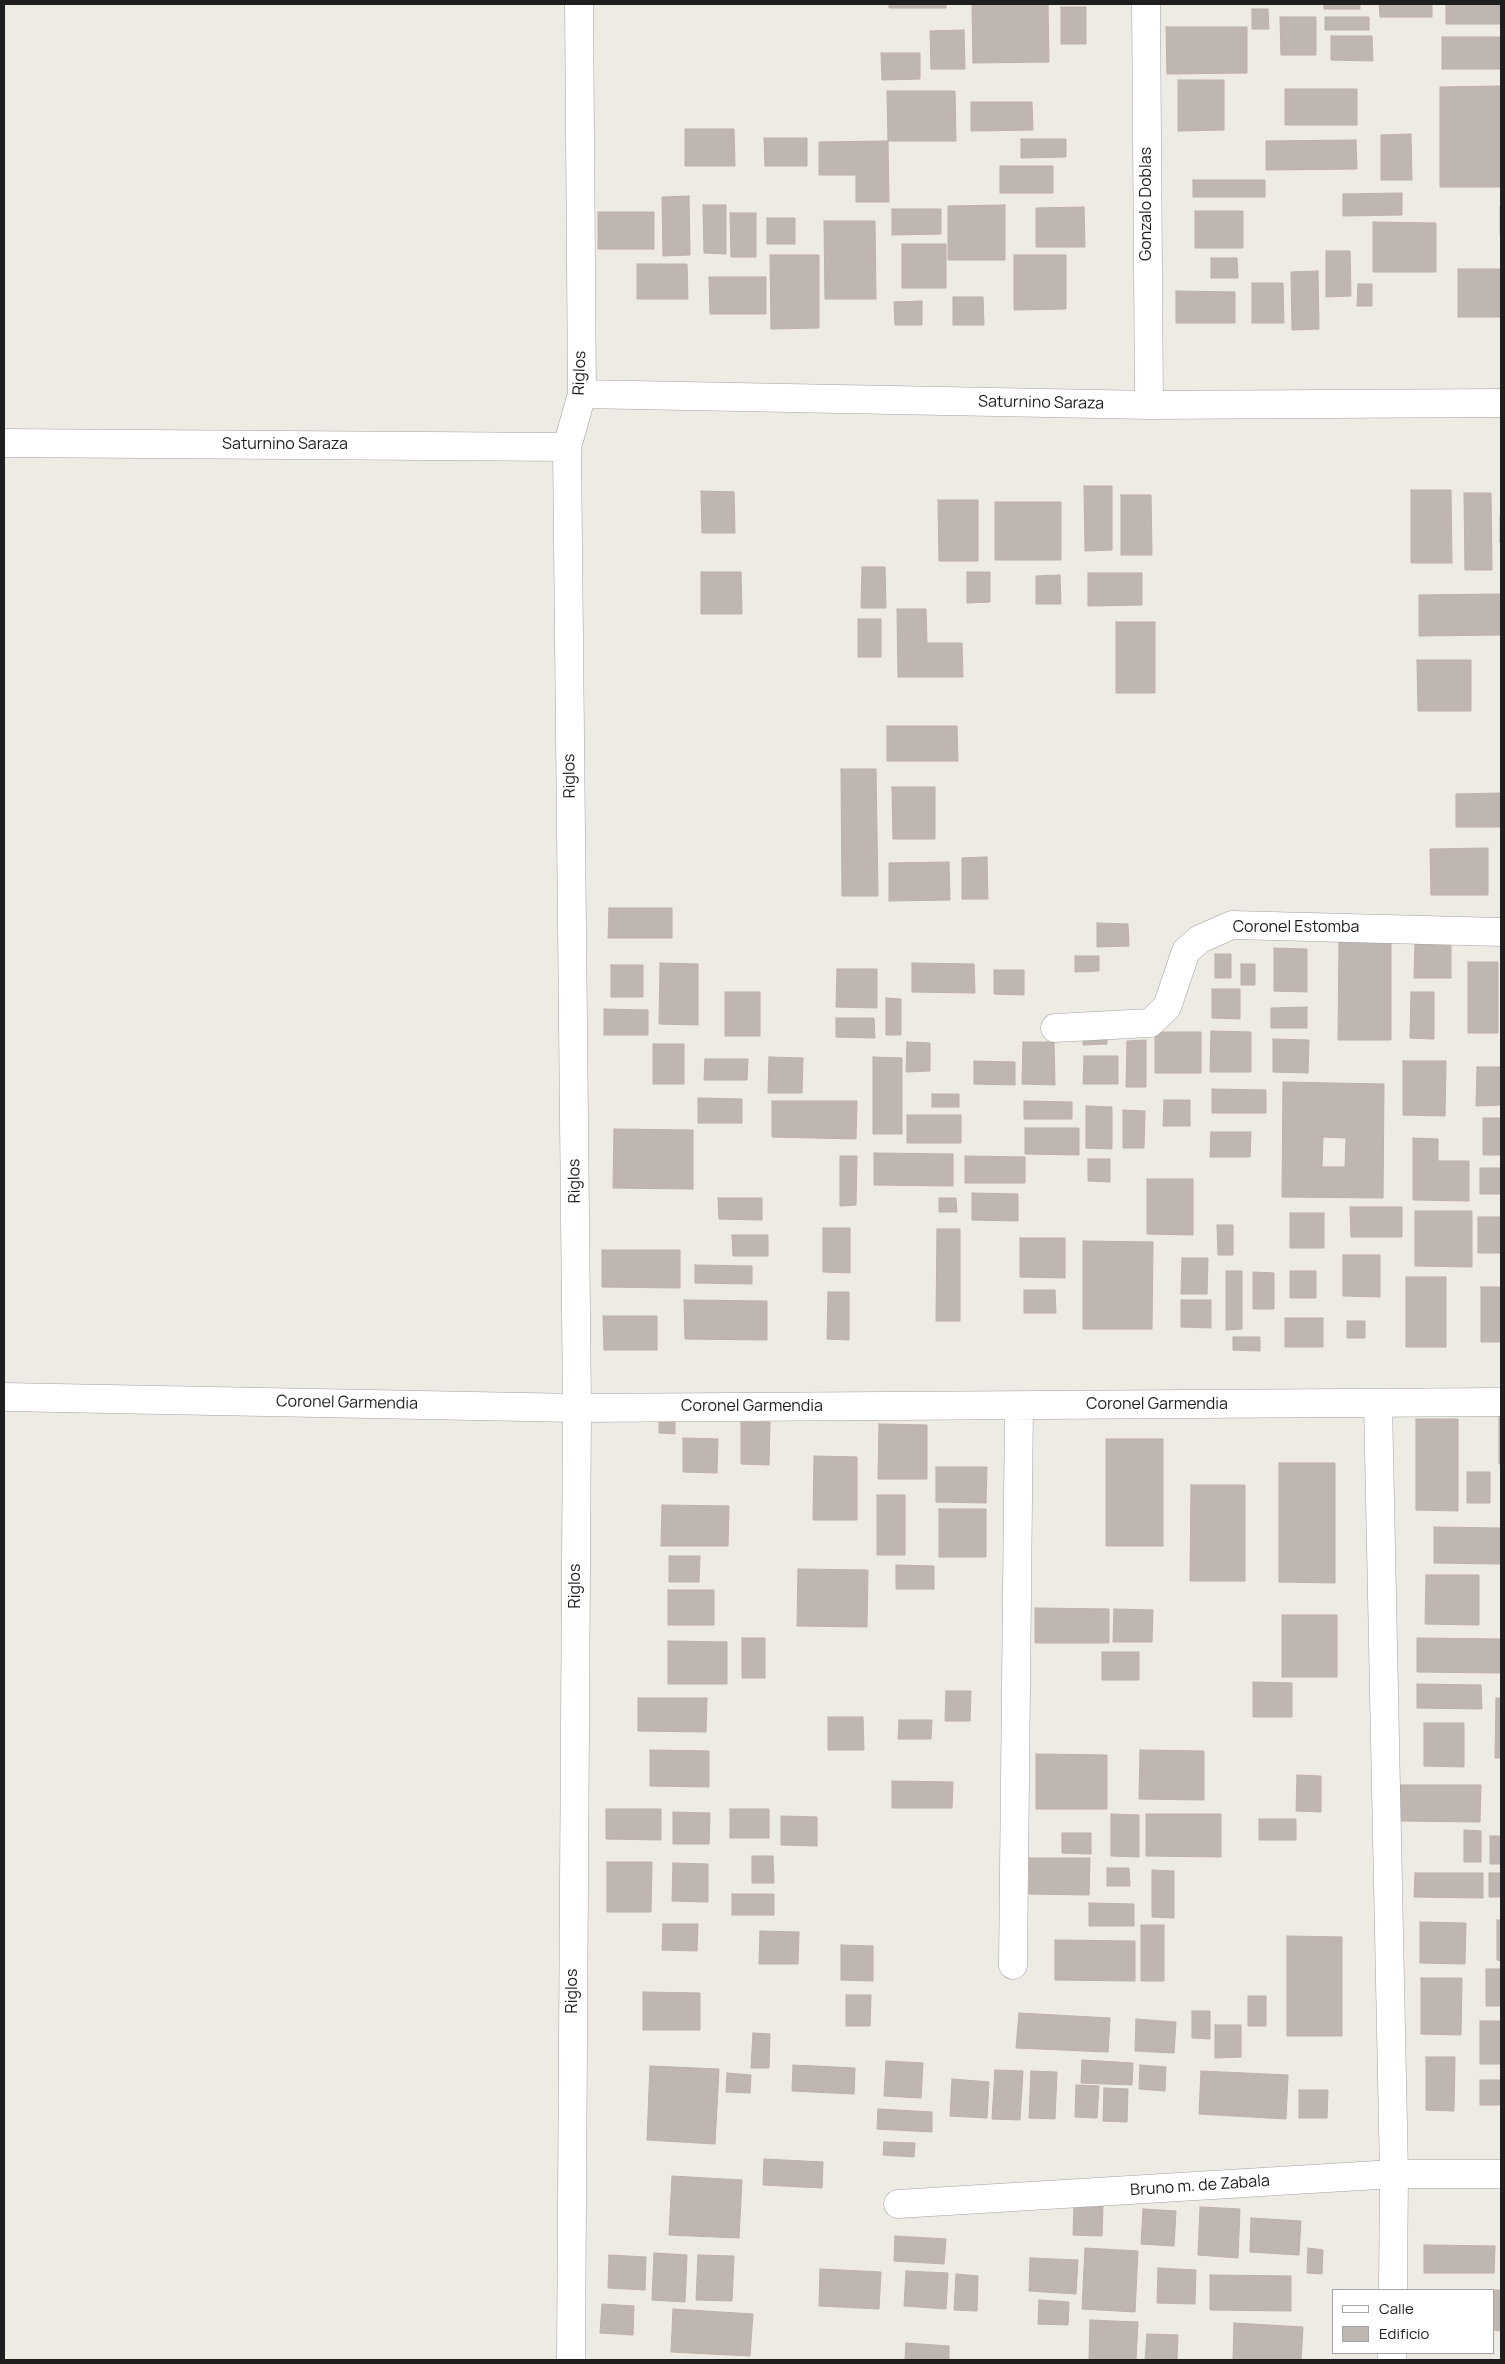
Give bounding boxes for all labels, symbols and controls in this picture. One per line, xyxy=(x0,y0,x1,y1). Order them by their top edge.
street label: Gonzalo Doblas xyxy=(1137,147,1157,261)
street label: Riglos xyxy=(570,350,590,396)
street label: Saturnino Saraza xyxy=(978,392,1104,414)
street label: Saturnino Saraza xyxy=(222,435,348,455)
street label: Riglos xyxy=(560,753,580,799)
street label: Coronel Estomba xyxy=(1233,918,1359,938)
street label: Riglos xyxy=(565,1158,585,1204)
street label: Coronel Garmendia xyxy=(276,1392,418,1414)
street label: Coronel Garmendia xyxy=(1086,1395,1228,1415)
street label: Coronel Garmendia xyxy=(681,1397,823,1417)
street label: Riglos xyxy=(566,1564,586,1608)
street label: Riglos xyxy=(563,1969,583,2013)
street label: Bruno m. de Zabala xyxy=(1130,2172,1270,2200)
legend xyxy=(1332,2289,1495,2354)
text: Calle xyxy=(1379,2298,1414,2319)
text: Edificio xyxy=(1379,2323,1429,2344)

